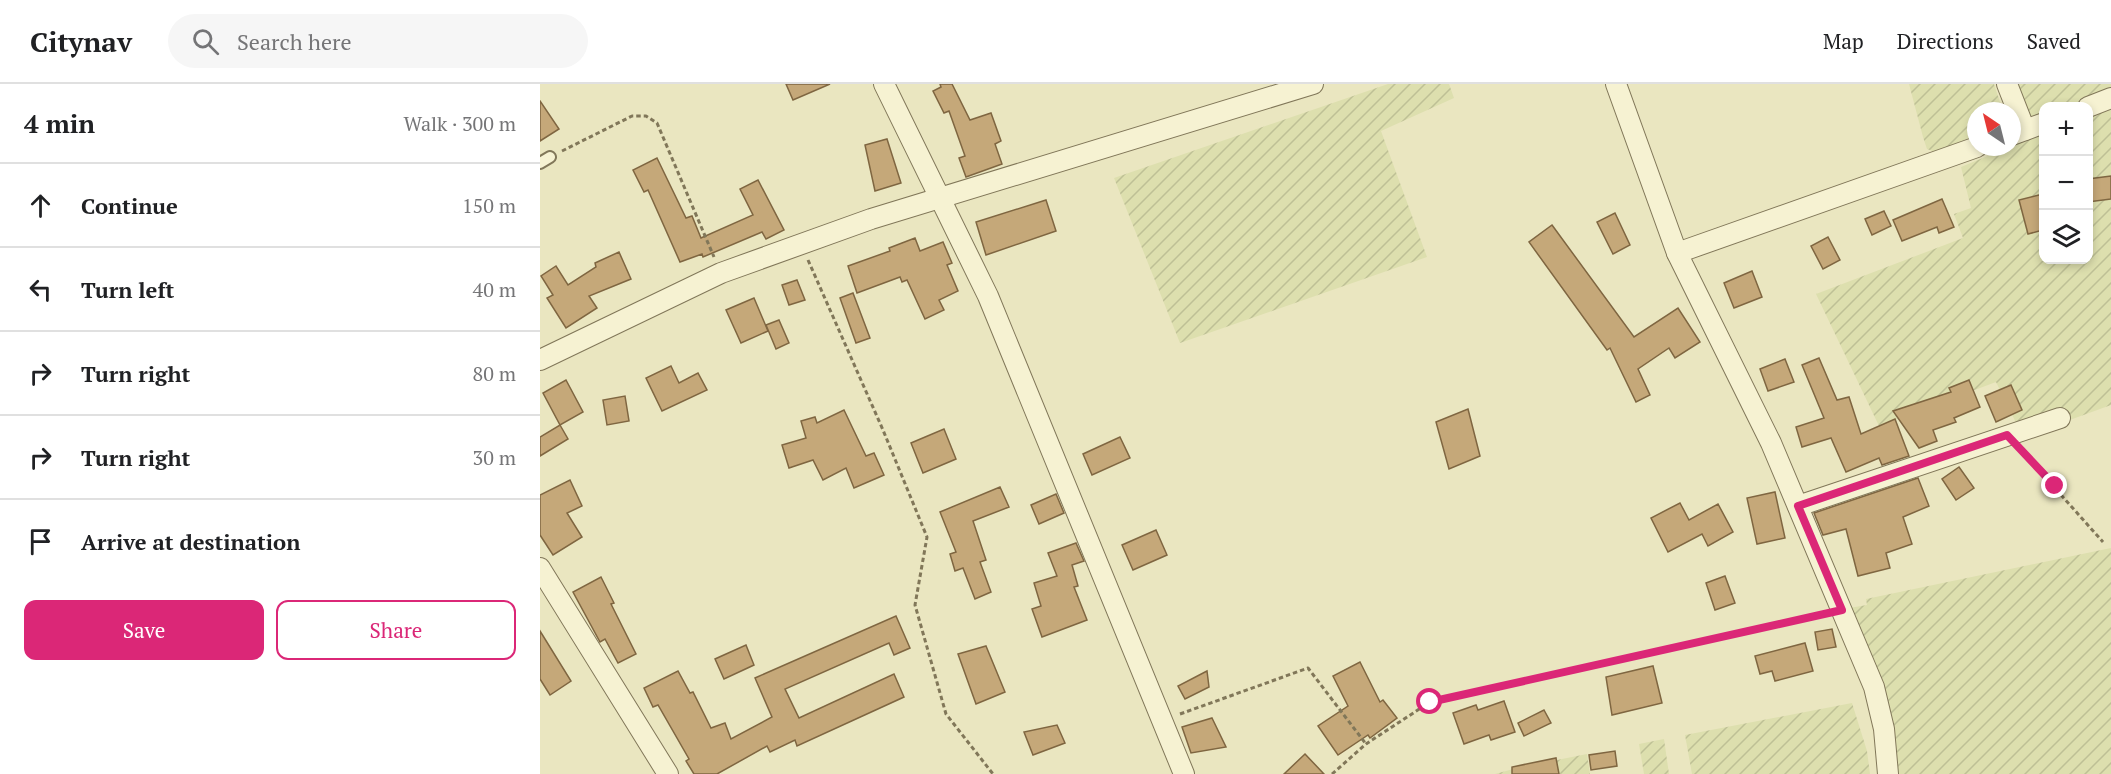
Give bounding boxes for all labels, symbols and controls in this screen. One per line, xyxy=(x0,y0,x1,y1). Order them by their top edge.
search box xyxy=(168,14,588,68)
text: Citynav xyxy=(30,23,132,60)
icon: search xyxy=(189,25,222,58)
text: Search here xyxy=(237,27,352,56)
text: Map xyxy=(1823,27,1864,55)
text: Directions xyxy=(1897,27,1994,55)
text: Saved xyxy=(2027,27,2081,55)
north arrow xyxy=(1967,102,2021,156)
map controls xyxy=(2039,102,2093,264)
button: + xyxy=(2039,102,2093,156)
text: 4 min xyxy=(24,106,95,140)
text: Walk · 300 m xyxy=(404,110,516,137)
button: − xyxy=(2039,156,2093,210)
icon: ahead xyxy=(24,189,57,222)
text: Continue xyxy=(81,191,178,220)
text: 150 m xyxy=(462,192,516,219)
button: layers xyxy=(2039,210,2093,264)
icon: left xyxy=(24,273,57,306)
text: Turn left xyxy=(81,275,174,304)
text: 40 m xyxy=(473,276,516,303)
icon: right xyxy=(24,357,57,390)
text: Turn right xyxy=(81,359,190,388)
text: 80 m xyxy=(473,360,516,387)
icon: right xyxy=(24,441,57,474)
text: Turn right xyxy=(81,443,190,472)
text: 30 m xyxy=(473,444,516,471)
route end xyxy=(2041,472,2067,498)
icon: arrive xyxy=(24,525,57,558)
text: Arrive at destination xyxy=(81,527,300,556)
button: Save xyxy=(24,600,264,660)
button: Share xyxy=(276,600,516,660)
route start xyxy=(1416,688,1442,714)

